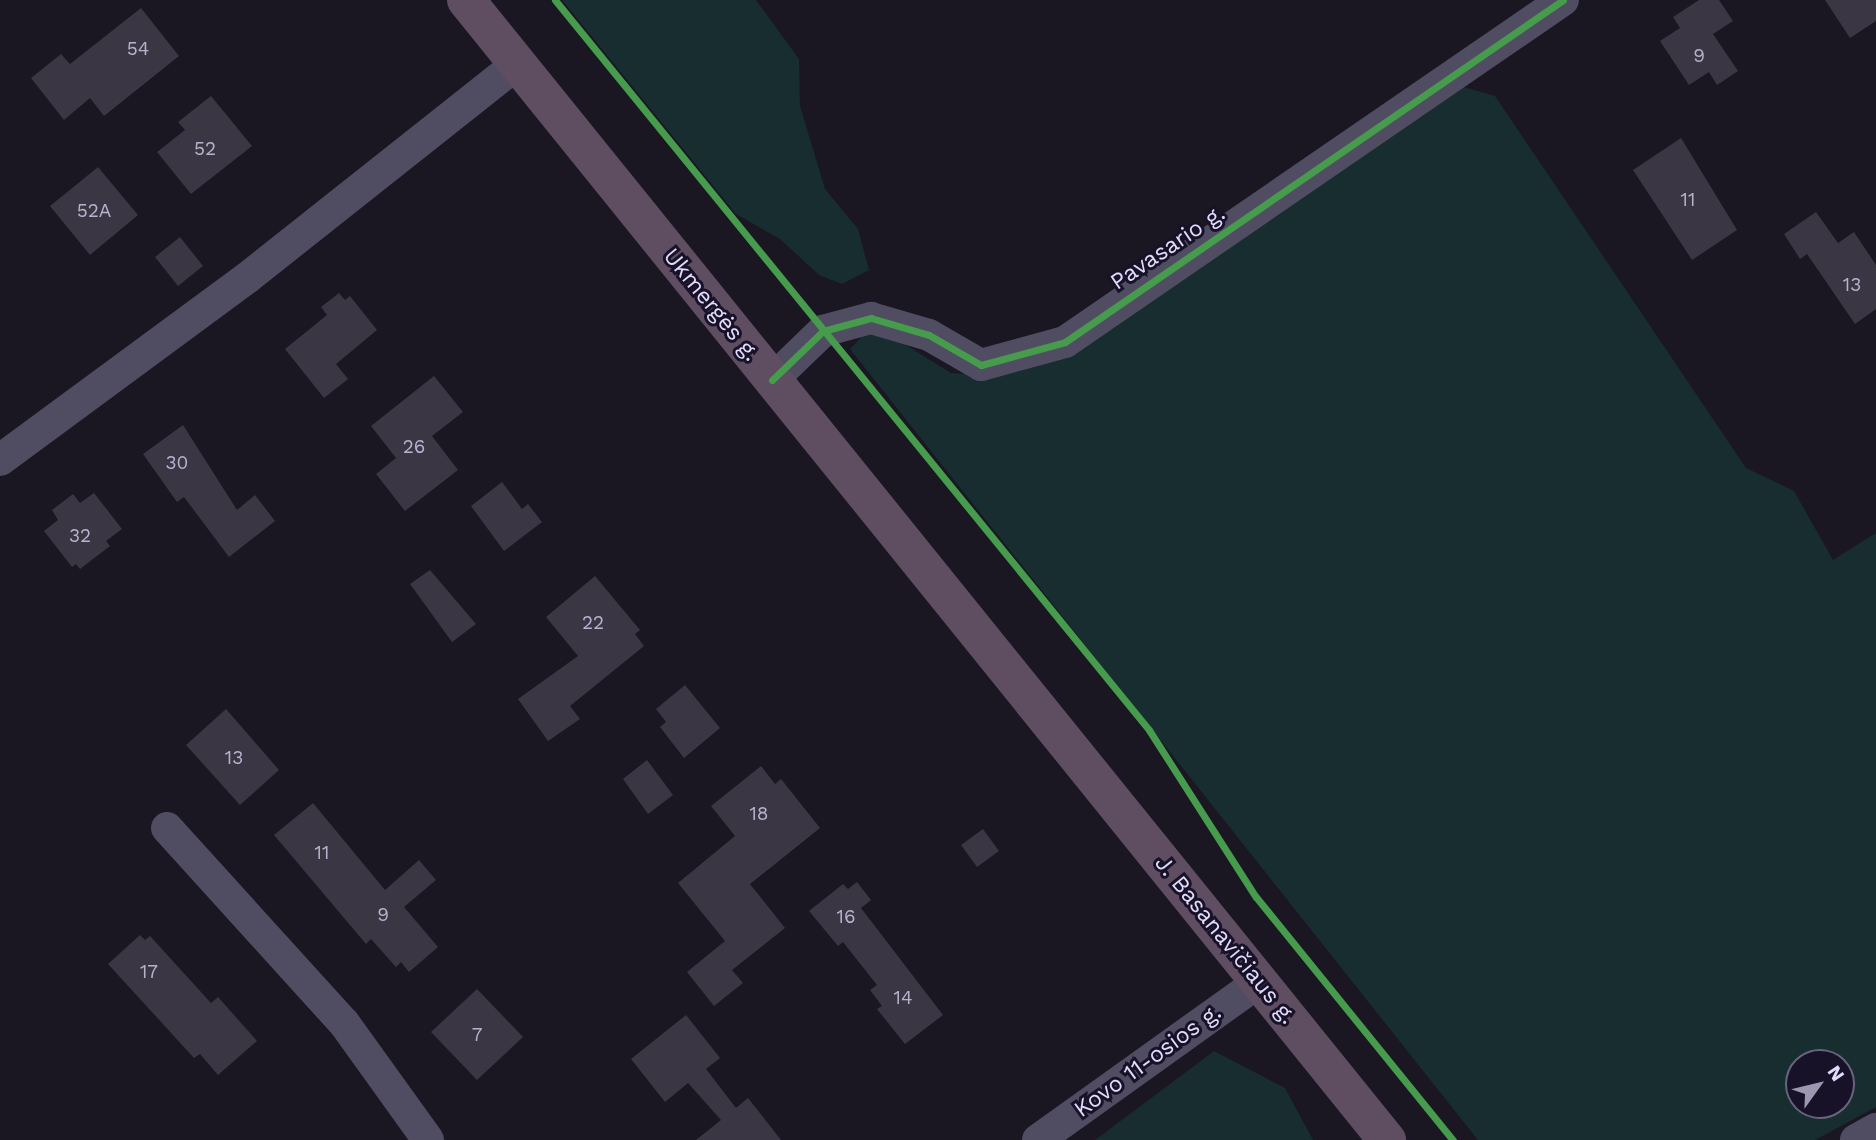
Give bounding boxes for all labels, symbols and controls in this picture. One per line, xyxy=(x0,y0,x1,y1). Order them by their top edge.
house number: 54 xyxy=(127,38,149,60)
house number: 9 xyxy=(1693,45,1705,67)
house number: 52 xyxy=(194,138,216,160)
house number: 11 xyxy=(1681,189,1695,211)
house number: 52A xyxy=(77,200,111,222)
street label: Pavasario g. xyxy=(1106,200,1230,296)
street label: Ukmergės g. xyxy=(657,243,765,367)
house number: 13 xyxy=(1843,274,1861,296)
house number: 26 xyxy=(403,436,425,458)
house number: 30 xyxy=(166,452,188,474)
house number: 32 xyxy=(69,525,91,547)
house number: 22 xyxy=(582,612,604,634)
house number: 13 xyxy=(225,747,243,769)
house number: 18 xyxy=(749,803,769,825)
house number: 11 xyxy=(315,842,329,864)
street label: J. Basanavičiaus g. xyxy=(1148,850,1302,1030)
house number: 9 xyxy=(377,904,389,926)
house number: 16 xyxy=(837,906,855,928)
house number: 17 xyxy=(140,961,158,983)
house number: 14 xyxy=(893,987,913,1009)
street label: Kovo 11-osios g. xyxy=(1069,998,1227,1124)
house number: 7 xyxy=(472,1024,482,1046)
north arrow xyxy=(1785,1049,1855,1119)
text: N xyxy=(1823,1061,1850,1085)

